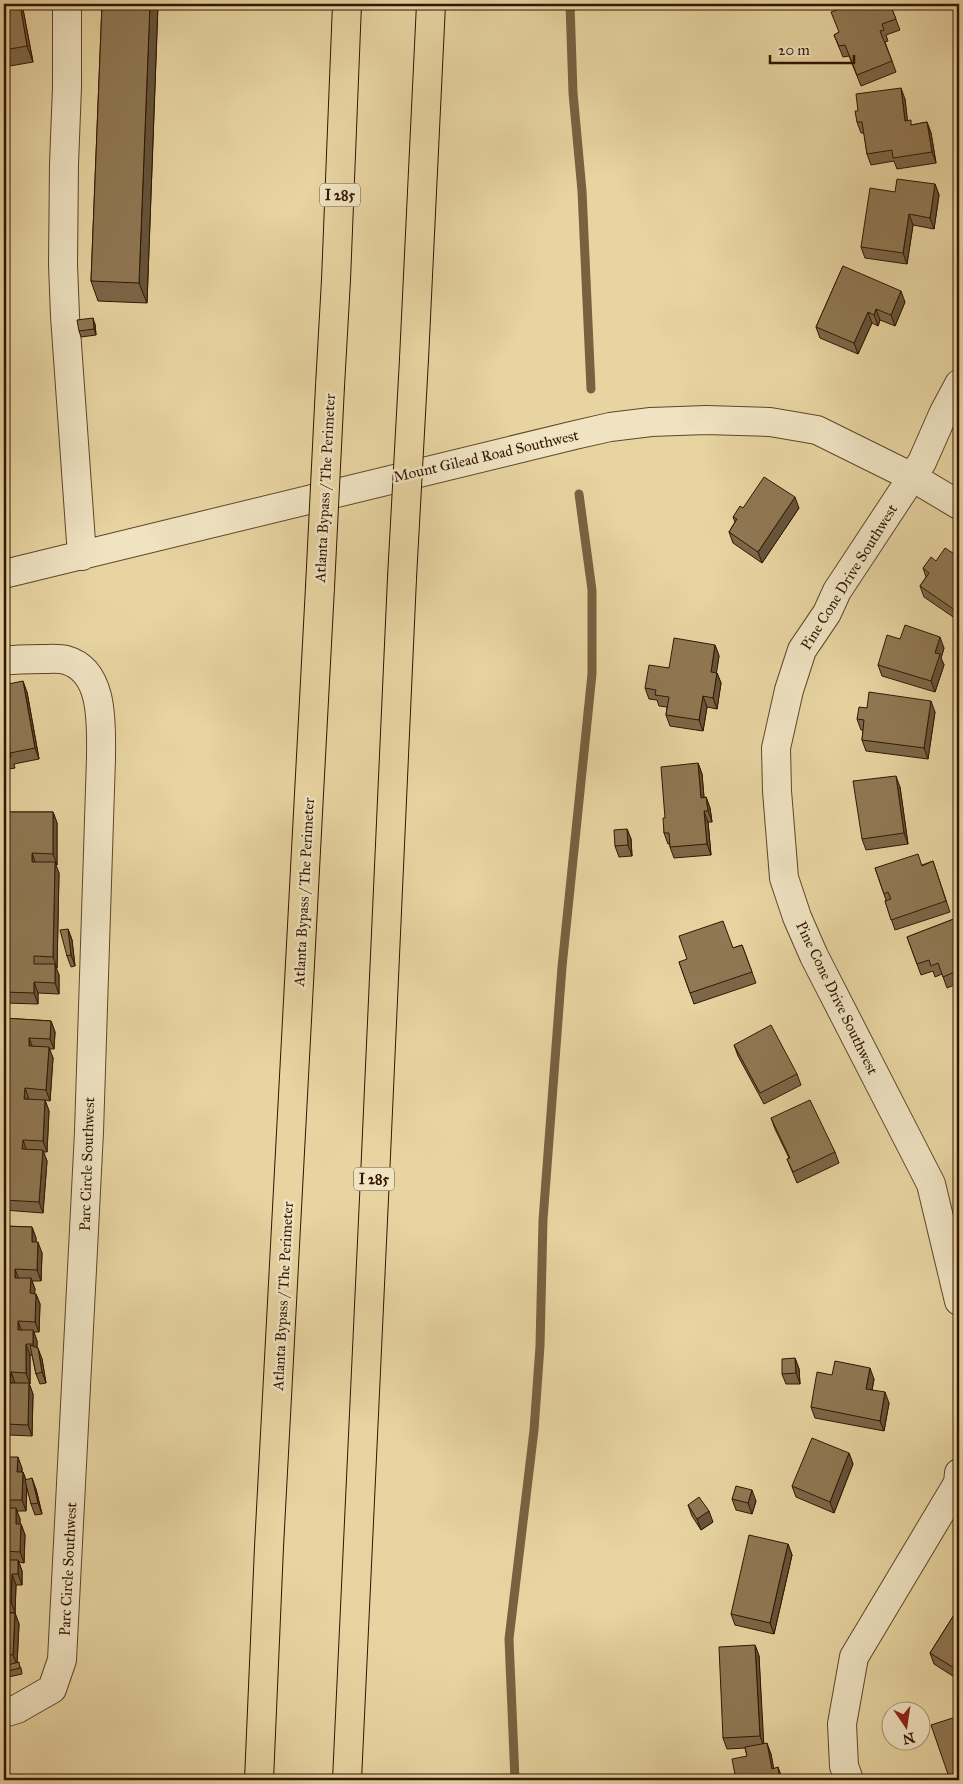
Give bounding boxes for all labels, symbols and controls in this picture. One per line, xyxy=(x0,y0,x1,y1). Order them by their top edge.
scale bar xyxy=(770,32,854,64)
text: 20 m xyxy=(778,41,810,59)
road number: I 285 xyxy=(320,184,360,206)
street label: Atlanta Bypass / The Perimeter xyxy=(311,393,339,584)
street label: Mount Gilead Road Southwest xyxy=(392,426,581,486)
street label: Pine Cone Drive Southwest xyxy=(797,500,902,653)
street label: Atlanta Bypass / The Perimeter xyxy=(290,797,318,988)
street label: Pine Cone Drive Southwest xyxy=(792,918,882,1078)
street label: Parc Circle Southwest xyxy=(76,1096,98,1231)
road number: I 285 xyxy=(354,1168,394,1190)
street label: Atlanta Bypass / The Perimeter xyxy=(269,1201,297,1392)
street label: Parc Circle Southwest xyxy=(56,1501,81,1636)
north arrow xyxy=(880,1702,930,1752)
text: N xyxy=(901,1729,917,1748)

